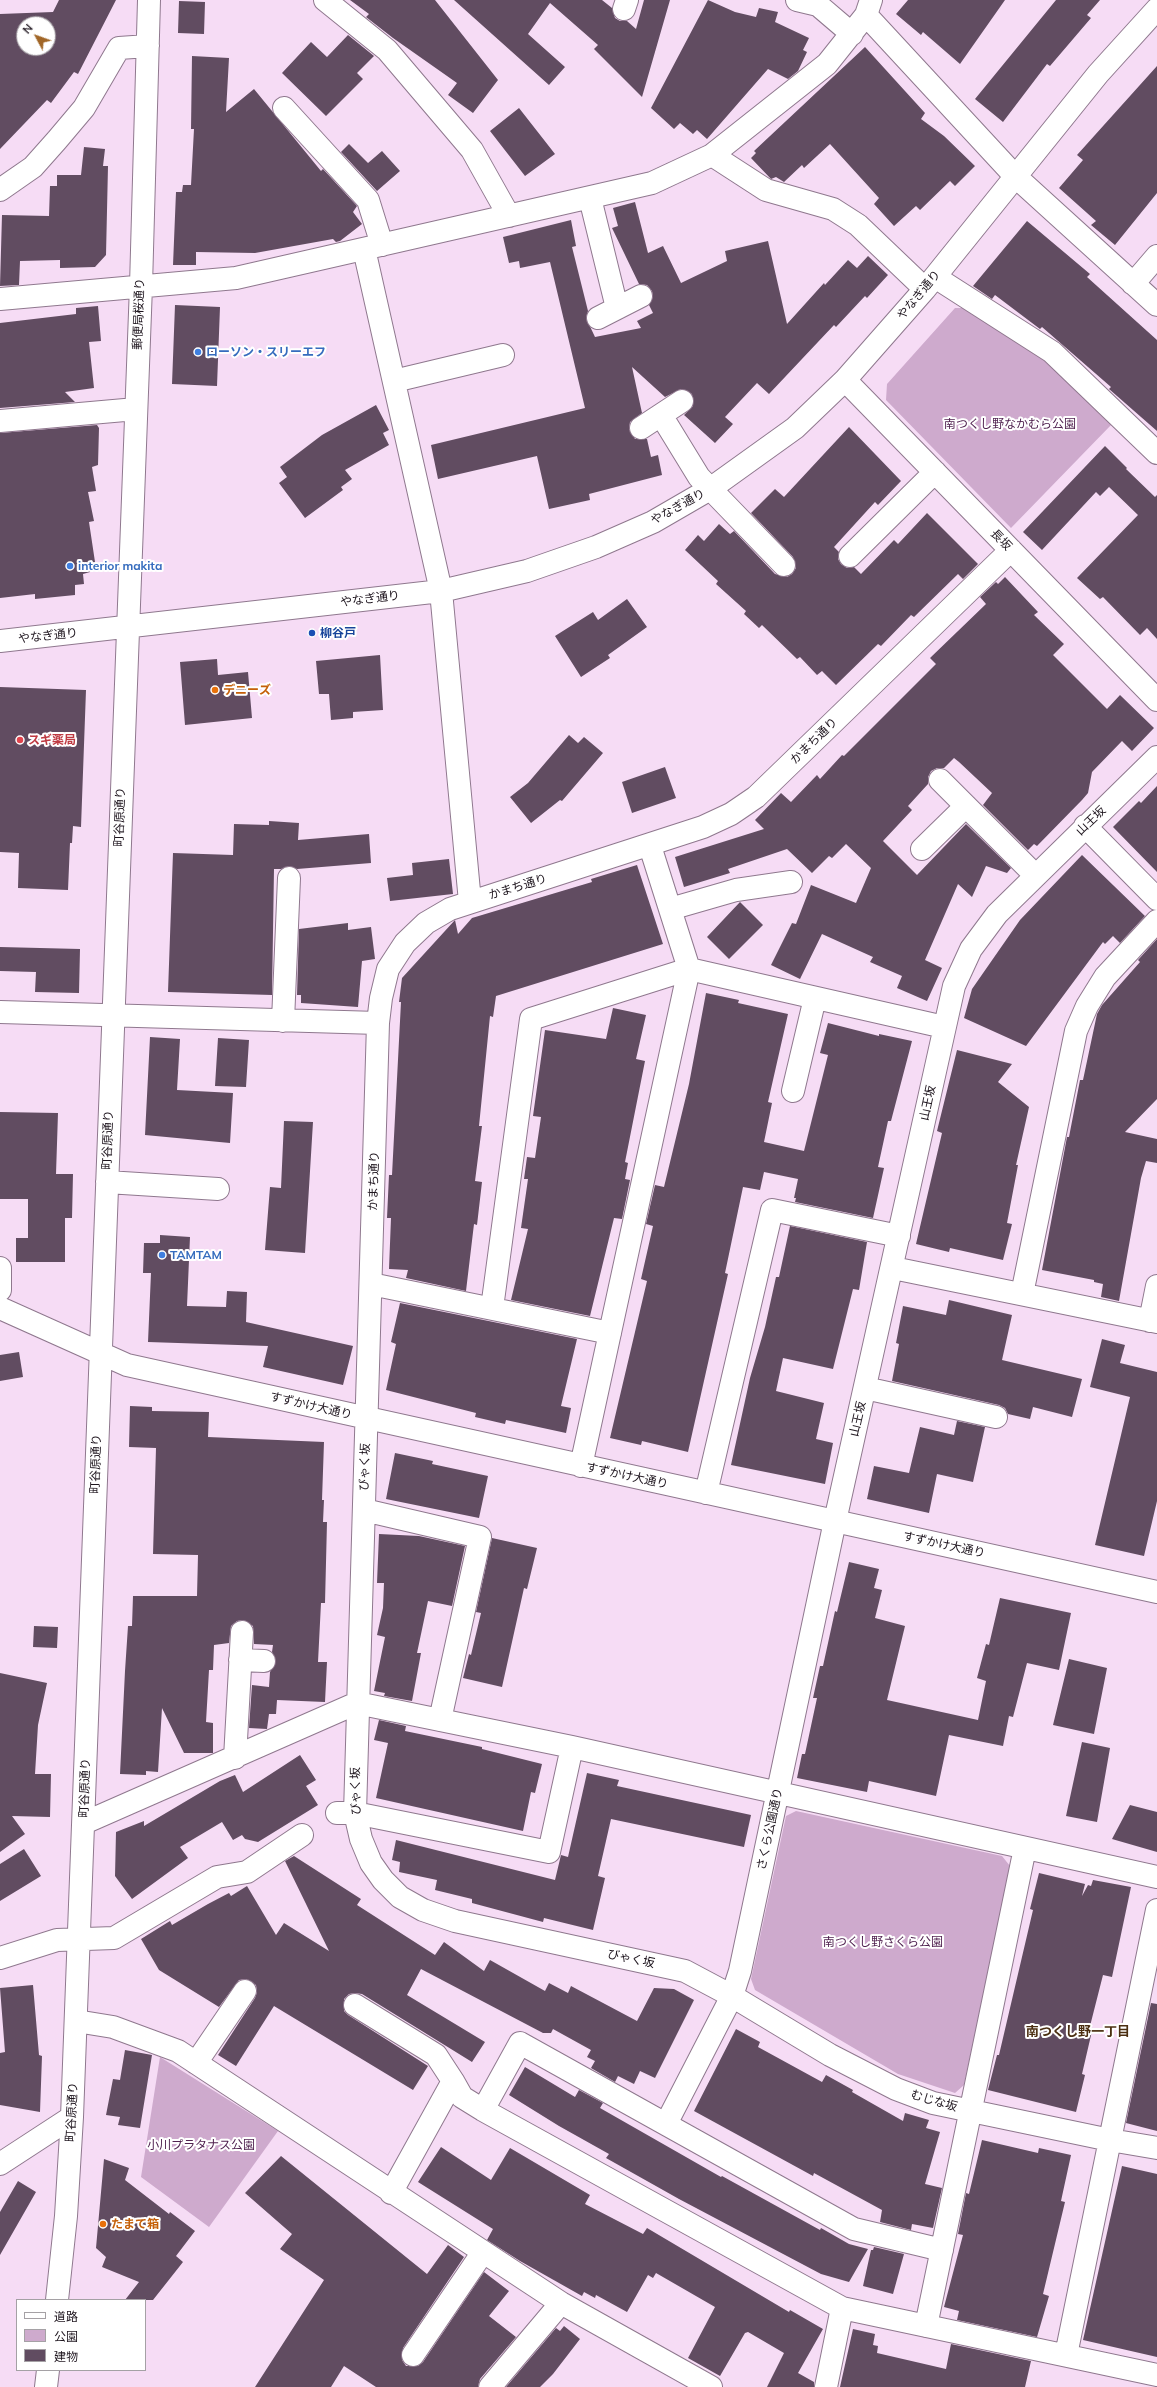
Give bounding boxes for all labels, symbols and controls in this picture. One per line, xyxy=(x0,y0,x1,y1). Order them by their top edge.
north arrow xyxy=(16,16,56,56)
text: N xyxy=(20,21,36,37)
street label: やなぎ通り xyxy=(894,267,944,323)
street label: 郵便局桜通り xyxy=(131,278,147,350)
place label: ローソン・スリーエフ xyxy=(206,345,326,359)
marker: ローソン・スリーエフ xyxy=(193,347,203,357)
park label: 南つくし野なかむら公園 xyxy=(944,417,1076,431)
street label: やなぎ通り xyxy=(648,486,708,528)
street label: 長坂 xyxy=(987,526,1015,554)
place label: interior makita xyxy=(78,559,162,573)
marker: interior makita xyxy=(65,561,75,571)
street label: やなぎ通り xyxy=(339,588,401,610)
street label: やなぎ通り xyxy=(17,626,79,646)
place label: 柳谷戸 xyxy=(320,626,356,640)
marker: 柳谷戸 xyxy=(307,628,317,638)
place label: デニーズ xyxy=(223,683,271,697)
marker: デニーズ xyxy=(210,685,220,695)
street label: かまち通り xyxy=(787,715,841,767)
place label: スギ薬局 xyxy=(28,733,76,747)
marker: スギ薬局 xyxy=(15,735,25,745)
street label: 町谷原通り xyxy=(112,787,128,847)
street label: 山王坂 xyxy=(1073,803,1109,839)
street label: かまち通り xyxy=(487,871,549,903)
street label: 山王坂 xyxy=(917,1084,939,1122)
street label: 町谷原通り xyxy=(100,1110,116,1170)
street label: かまち通り xyxy=(366,1151,382,1211)
place label: TAMTAM xyxy=(170,1248,222,1262)
marker: TAMTAM xyxy=(157,1250,167,1260)
street label: すずかけ大通り xyxy=(268,1390,354,1422)
street label: 山王坂 xyxy=(847,1400,869,1438)
street label: 町谷原通り xyxy=(88,1434,104,1494)
street label: びゃく坂 xyxy=(357,1443,373,1491)
street label: すずかけ大通り xyxy=(584,1460,670,1492)
street label: すずかけ大通り xyxy=(901,1529,987,1561)
street label: 町谷原通り xyxy=(77,1758,93,1818)
street label: びゃく坂 xyxy=(348,1767,364,1815)
street label: さくら公園通り xyxy=(754,1786,786,1872)
park label: 南つくし野さくら公園 xyxy=(823,1935,943,1949)
street label: びゃく坂 xyxy=(606,1947,656,1971)
district label: 南つくし野一丁目 xyxy=(1026,2024,1130,2040)
street label: 町谷原通り xyxy=(63,2082,81,2142)
street label: むじな坂 xyxy=(909,2087,959,2115)
park label: 小川プラタナス公園 xyxy=(147,2138,255,2152)
place label: たまて箱 xyxy=(111,2217,159,2231)
marker: たまて箱 xyxy=(98,2219,108,2229)
legend xyxy=(16,2299,146,2371)
text: 道路 xyxy=(54,2309,78,2324)
text: 公園 xyxy=(54,2329,78,2344)
text: 建物 xyxy=(54,2349,78,2364)

